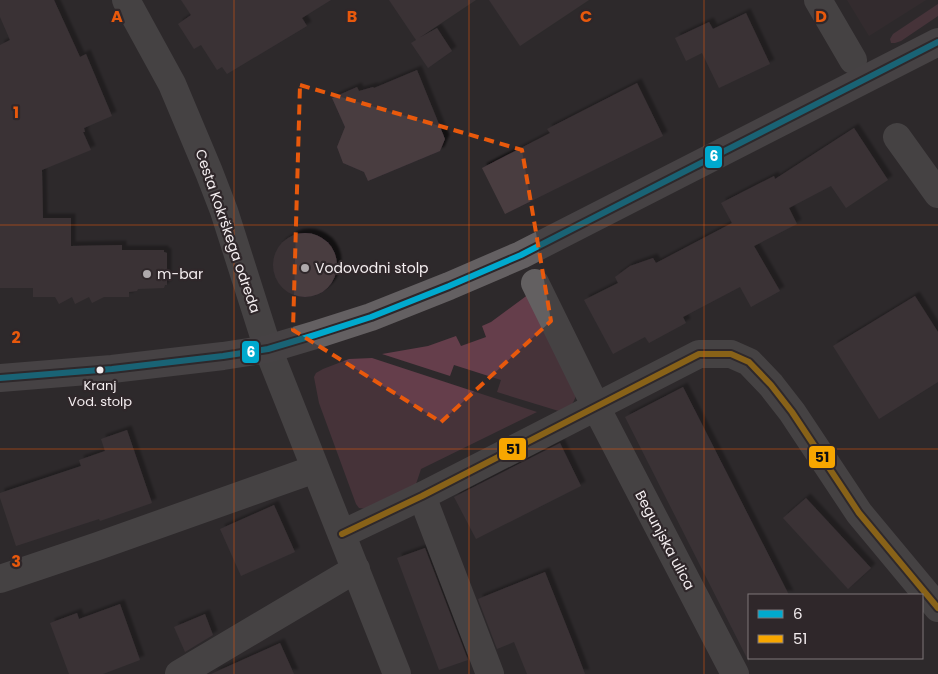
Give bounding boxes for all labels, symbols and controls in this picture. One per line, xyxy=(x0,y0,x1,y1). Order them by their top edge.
text: A xyxy=(111,5,123,28)
text: B xyxy=(347,5,357,28)
text: C xyxy=(580,5,592,28)
text: D xyxy=(815,5,827,28)
text: 1 xyxy=(13,101,19,124)
line badge: 6 xyxy=(704,145,723,169)
street label: Cesta Kokrškega odreda xyxy=(191,146,265,316)
text: 6 xyxy=(710,146,719,166)
place label: Vodovodni stolp xyxy=(315,258,429,278)
marker: Vodovodni stolp xyxy=(299,262,311,274)
place label: m-bar xyxy=(157,264,203,284)
marker: m-bar xyxy=(141,268,153,280)
text: 2 xyxy=(11,326,21,349)
line badge: 6 xyxy=(241,340,260,364)
text: 6 xyxy=(247,342,256,362)
marker: Kranj Vod. stolp xyxy=(95,365,105,375)
place label: Kranj Vod. stolp xyxy=(68,376,132,411)
line badge: 51 xyxy=(498,437,527,461)
text: 51 xyxy=(506,439,520,459)
line badge: 51 xyxy=(808,445,836,469)
text: 51 xyxy=(815,447,829,467)
street label: Begunjska ulica xyxy=(630,487,700,593)
text: 3 xyxy=(11,550,21,573)
legend xyxy=(748,594,923,659)
text: 6 xyxy=(793,603,803,624)
text: 51 xyxy=(793,628,807,649)

